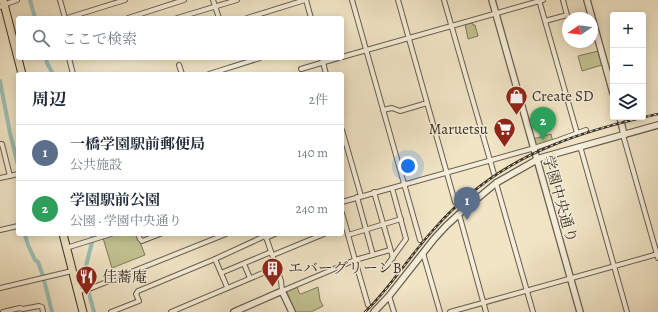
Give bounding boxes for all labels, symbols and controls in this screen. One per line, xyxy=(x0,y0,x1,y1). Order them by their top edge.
north arrow xyxy=(562,12,598,48)
map controls xyxy=(610,12,646,120)
button: + xyxy=(610,12,646,48)
search box xyxy=(16,16,344,60)
icon: search xyxy=(30,27,52,49)
text: ここで検索 xyxy=(62,29,137,49)
button: − xyxy=(610,48,646,84)
shop icon: Create SD xyxy=(503,83,529,116)
button: layers xyxy=(610,84,646,120)
place label: Create SD xyxy=(532,86,594,106)
text: 周辺 xyxy=(32,88,66,111)
text: 2件 xyxy=(309,91,328,108)
pin: 2 xyxy=(530,107,556,140)
supermarket icon: Maruetsu xyxy=(491,116,517,149)
place label: Maruetsu xyxy=(429,119,489,139)
text: 一橋学園駅前郵便局 xyxy=(70,134,205,154)
text: 1 xyxy=(43,144,47,161)
text: 140 m xyxy=(297,144,328,161)
street label: 学園中央通り xyxy=(538,153,582,245)
text: 公共施設 xyxy=(70,156,122,173)
your location xyxy=(398,156,418,176)
pin: 1 xyxy=(454,187,480,220)
text: 学園駅前公園 xyxy=(70,190,160,210)
text: 2 xyxy=(42,200,48,217)
text: 240 m xyxy=(296,200,328,217)
text: 公園 · 学園中央通り xyxy=(70,212,182,229)
building icon: エバーグリーンB xyxy=(259,255,285,288)
place label: エバーグリーンB xyxy=(288,258,402,278)
restaurant icon: 佳蕎庵 xyxy=(74,264,100,297)
place label: 佳蕎庵 xyxy=(102,267,147,287)

